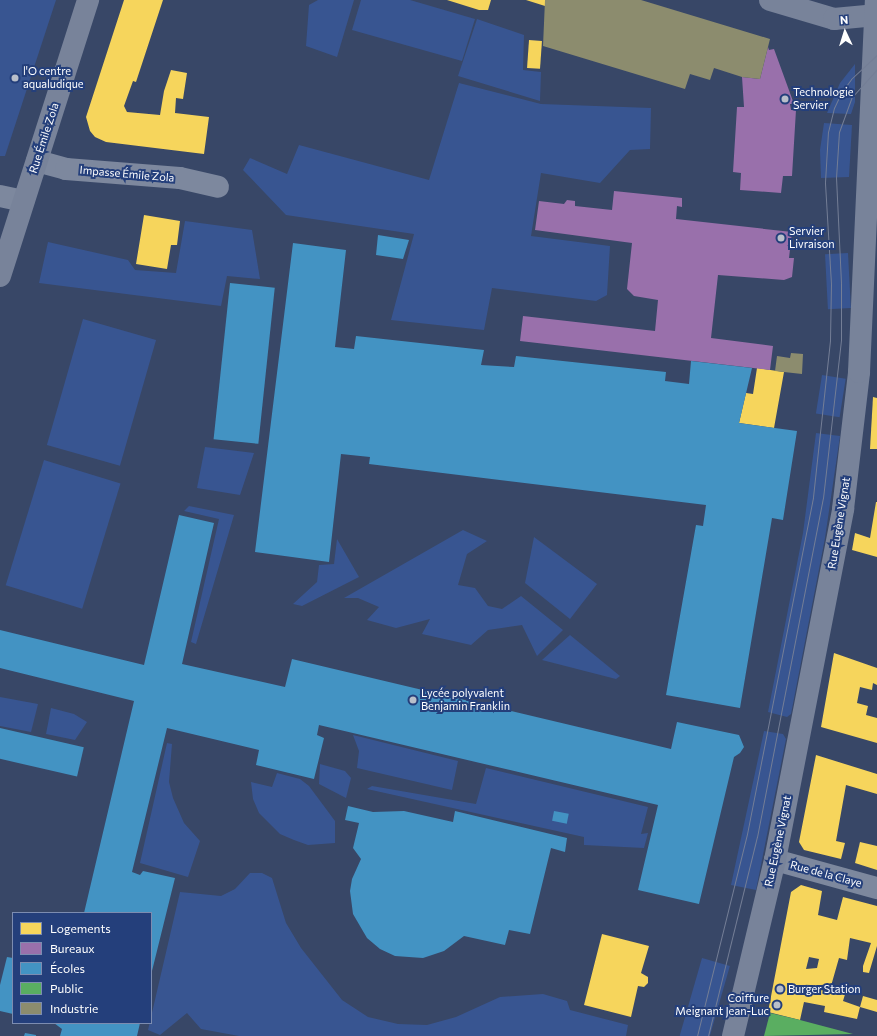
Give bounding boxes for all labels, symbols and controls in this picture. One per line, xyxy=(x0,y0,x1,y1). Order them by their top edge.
north arrow xyxy=(825,12,865,52)
text: N xyxy=(840,13,849,26)
place label: l'O centre aqualudique xyxy=(23,65,84,91)
marker: l'O centre aqualudique xyxy=(10,73,20,83)
place label: Technologie Servier xyxy=(793,86,854,112)
marker: Technologie Servier xyxy=(780,94,790,104)
street label: Rue Émile Zola xyxy=(26,101,62,175)
street label: Impasse Émile Zola xyxy=(79,163,175,185)
place label: Servier Livraison xyxy=(789,225,835,251)
marker: Servier Livraison xyxy=(776,233,786,243)
street label: Rue Eugène Vignat xyxy=(825,476,853,570)
place label: Lycée polyvalent Benjamin Franklin xyxy=(421,687,510,713)
marker: Lycée polyvalent Benjamin Franklin xyxy=(408,695,418,705)
street label: Rue Eugène Vignat xyxy=(762,794,794,888)
street label: Rue de la Claye xyxy=(789,858,863,890)
legend xyxy=(12,912,152,1024)
text: Logements xyxy=(50,921,111,935)
text: Bureaux xyxy=(50,941,95,955)
text: Écoles xyxy=(50,961,85,975)
text: Public xyxy=(50,981,83,995)
place label: Burger Station xyxy=(788,982,861,996)
marker: Burger Station xyxy=(775,984,785,994)
place label: Coiffure Meignant Jean-Luc xyxy=(675,992,769,1018)
marker: Coiffure Meignant Jean-Luc xyxy=(772,1000,782,1010)
text: Industrie xyxy=(50,1001,98,1015)

